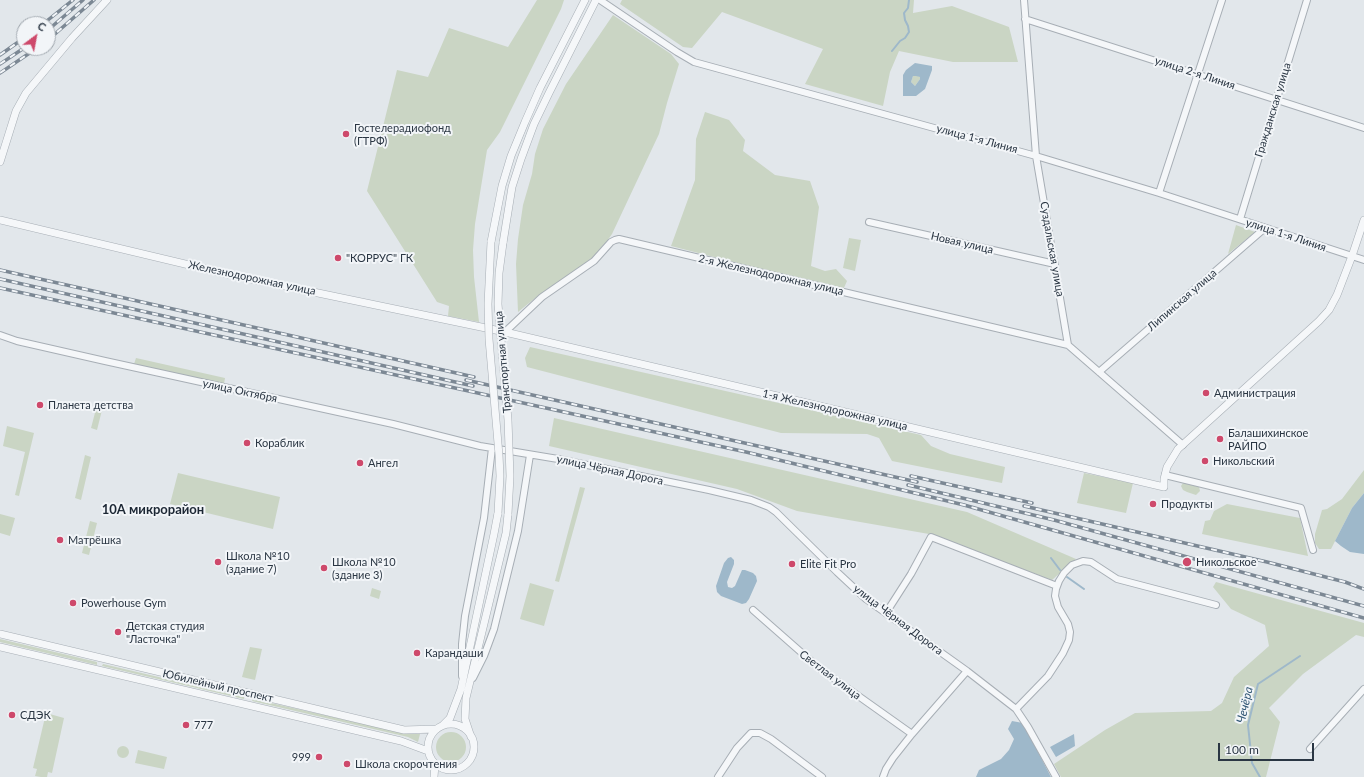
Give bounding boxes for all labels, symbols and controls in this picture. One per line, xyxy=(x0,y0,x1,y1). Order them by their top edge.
north arrow xyxy=(16,16,56,56)
text: С xyxy=(36,19,49,34)
street label: улица 2-я Линия xyxy=(1153,54,1237,92)
street label: Гражданская улица xyxy=(1252,61,1294,159)
place label: Гостелерадиофонд (ГТРФ) xyxy=(354,121,451,147)
street label: улица 1-я Линия xyxy=(935,122,1019,156)
marker: Гостелерадиофонд (ГТРФ) xyxy=(341,129,351,139)
street label: Суздальская улица xyxy=(1037,200,1067,298)
street label: улица 1-я Линия xyxy=(1244,216,1328,254)
street label: Новая улица xyxy=(929,229,995,257)
place label: "КОРРУС" ГК xyxy=(346,251,413,265)
street label: 2-я Железнодорожная улица xyxy=(697,252,845,298)
marker: "КОРРУС" ГК xyxy=(333,253,343,263)
street label: Железнодорожная улица xyxy=(187,258,317,298)
street label: Липинская улица xyxy=(1145,266,1219,334)
street label: Транспортная улица xyxy=(492,310,514,414)
street label: улица Октября xyxy=(201,377,279,405)
place label: Администрация xyxy=(1214,386,1296,400)
street label: 1-я Железнодорожная улица xyxy=(761,387,909,433)
marker: Администрация xyxy=(1201,388,1211,398)
place label: Планета детства xyxy=(48,398,133,412)
marker: Планета детства xyxy=(35,400,45,410)
place label: Балашихинское РАЙПО xyxy=(1228,426,1308,452)
marker: Балашихинское РАЙПО xyxy=(1215,434,1225,444)
place label: Кораблик xyxy=(255,436,305,450)
marker: Кораблик xyxy=(242,438,252,448)
street label: улица Чёрная Дорога xyxy=(555,452,665,488)
place label: Никольский xyxy=(1213,454,1275,468)
place label: Ангел xyxy=(368,456,398,470)
marker: Никольский xyxy=(1200,456,1210,466)
marker: Ангел xyxy=(355,458,365,468)
place label: Продукты xyxy=(1161,497,1213,511)
marker: Продукты xyxy=(1148,499,1158,509)
district label: 10А микрорайон xyxy=(102,502,204,518)
place label: Матрёшка xyxy=(68,533,121,547)
marker: Матрёшка xyxy=(55,535,65,545)
place label: Школа №10 (здание 7) xyxy=(226,549,290,575)
place label: Школа №10 (здание 3) xyxy=(332,555,396,581)
place label: Никольское xyxy=(1196,555,1257,569)
marker: Никольское xyxy=(1181,556,1193,568)
marker: Школа №10 (здание 7) xyxy=(213,557,223,567)
place label: Elite Fit Pro xyxy=(800,557,856,571)
marker: Elite Fit Pro xyxy=(787,559,797,569)
marker: Школа №10 (здание 3) xyxy=(319,563,329,573)
street label: улица Чёрная Дорога xyxy=(851,582,945,658)
place label: Powerhouse Gym xyxy=(81,596,166,610)
marker: Powerhouse Gym xyxy=(68,598,78,608)
place label: Детская студия "Ласточка" xyxy=(126,619,205,645)
marker: Детская студия "Ласточка" xyxy=(113,627,123,637)
place label: Карандаши xyxy=(425,646,483,660)
marker: Карандаши xyxy=(412,648,422,658)
street label: Светлая улица xyxy=(797,648,863,702)
street label: Юбилейный проспект xyxy=(161,667,275,705)
water label: Чечёра xyxy=(1234,685,1256,725)
place label: СДЭК xyxy=(20,708,51,722)
marker: СДЭК xyxy=(7,710,17,720)
place label: 777 xyxy=(194,718,213,732)
marker: 777 xyxy=(181,720,191,730)
scale bar xyxy=(1220,735,1316,761)
text: 100 m xyxy=(1225,742,1259,757)
place label: 999 xyxy=(292,750,311,764)
marker: 999 xyxy=(314,752,324,762)
place label: Школа скорочтения xyxy=(355,757,457,771)
marker: Школа скорочтения xyxy=(342,759,352,769)

